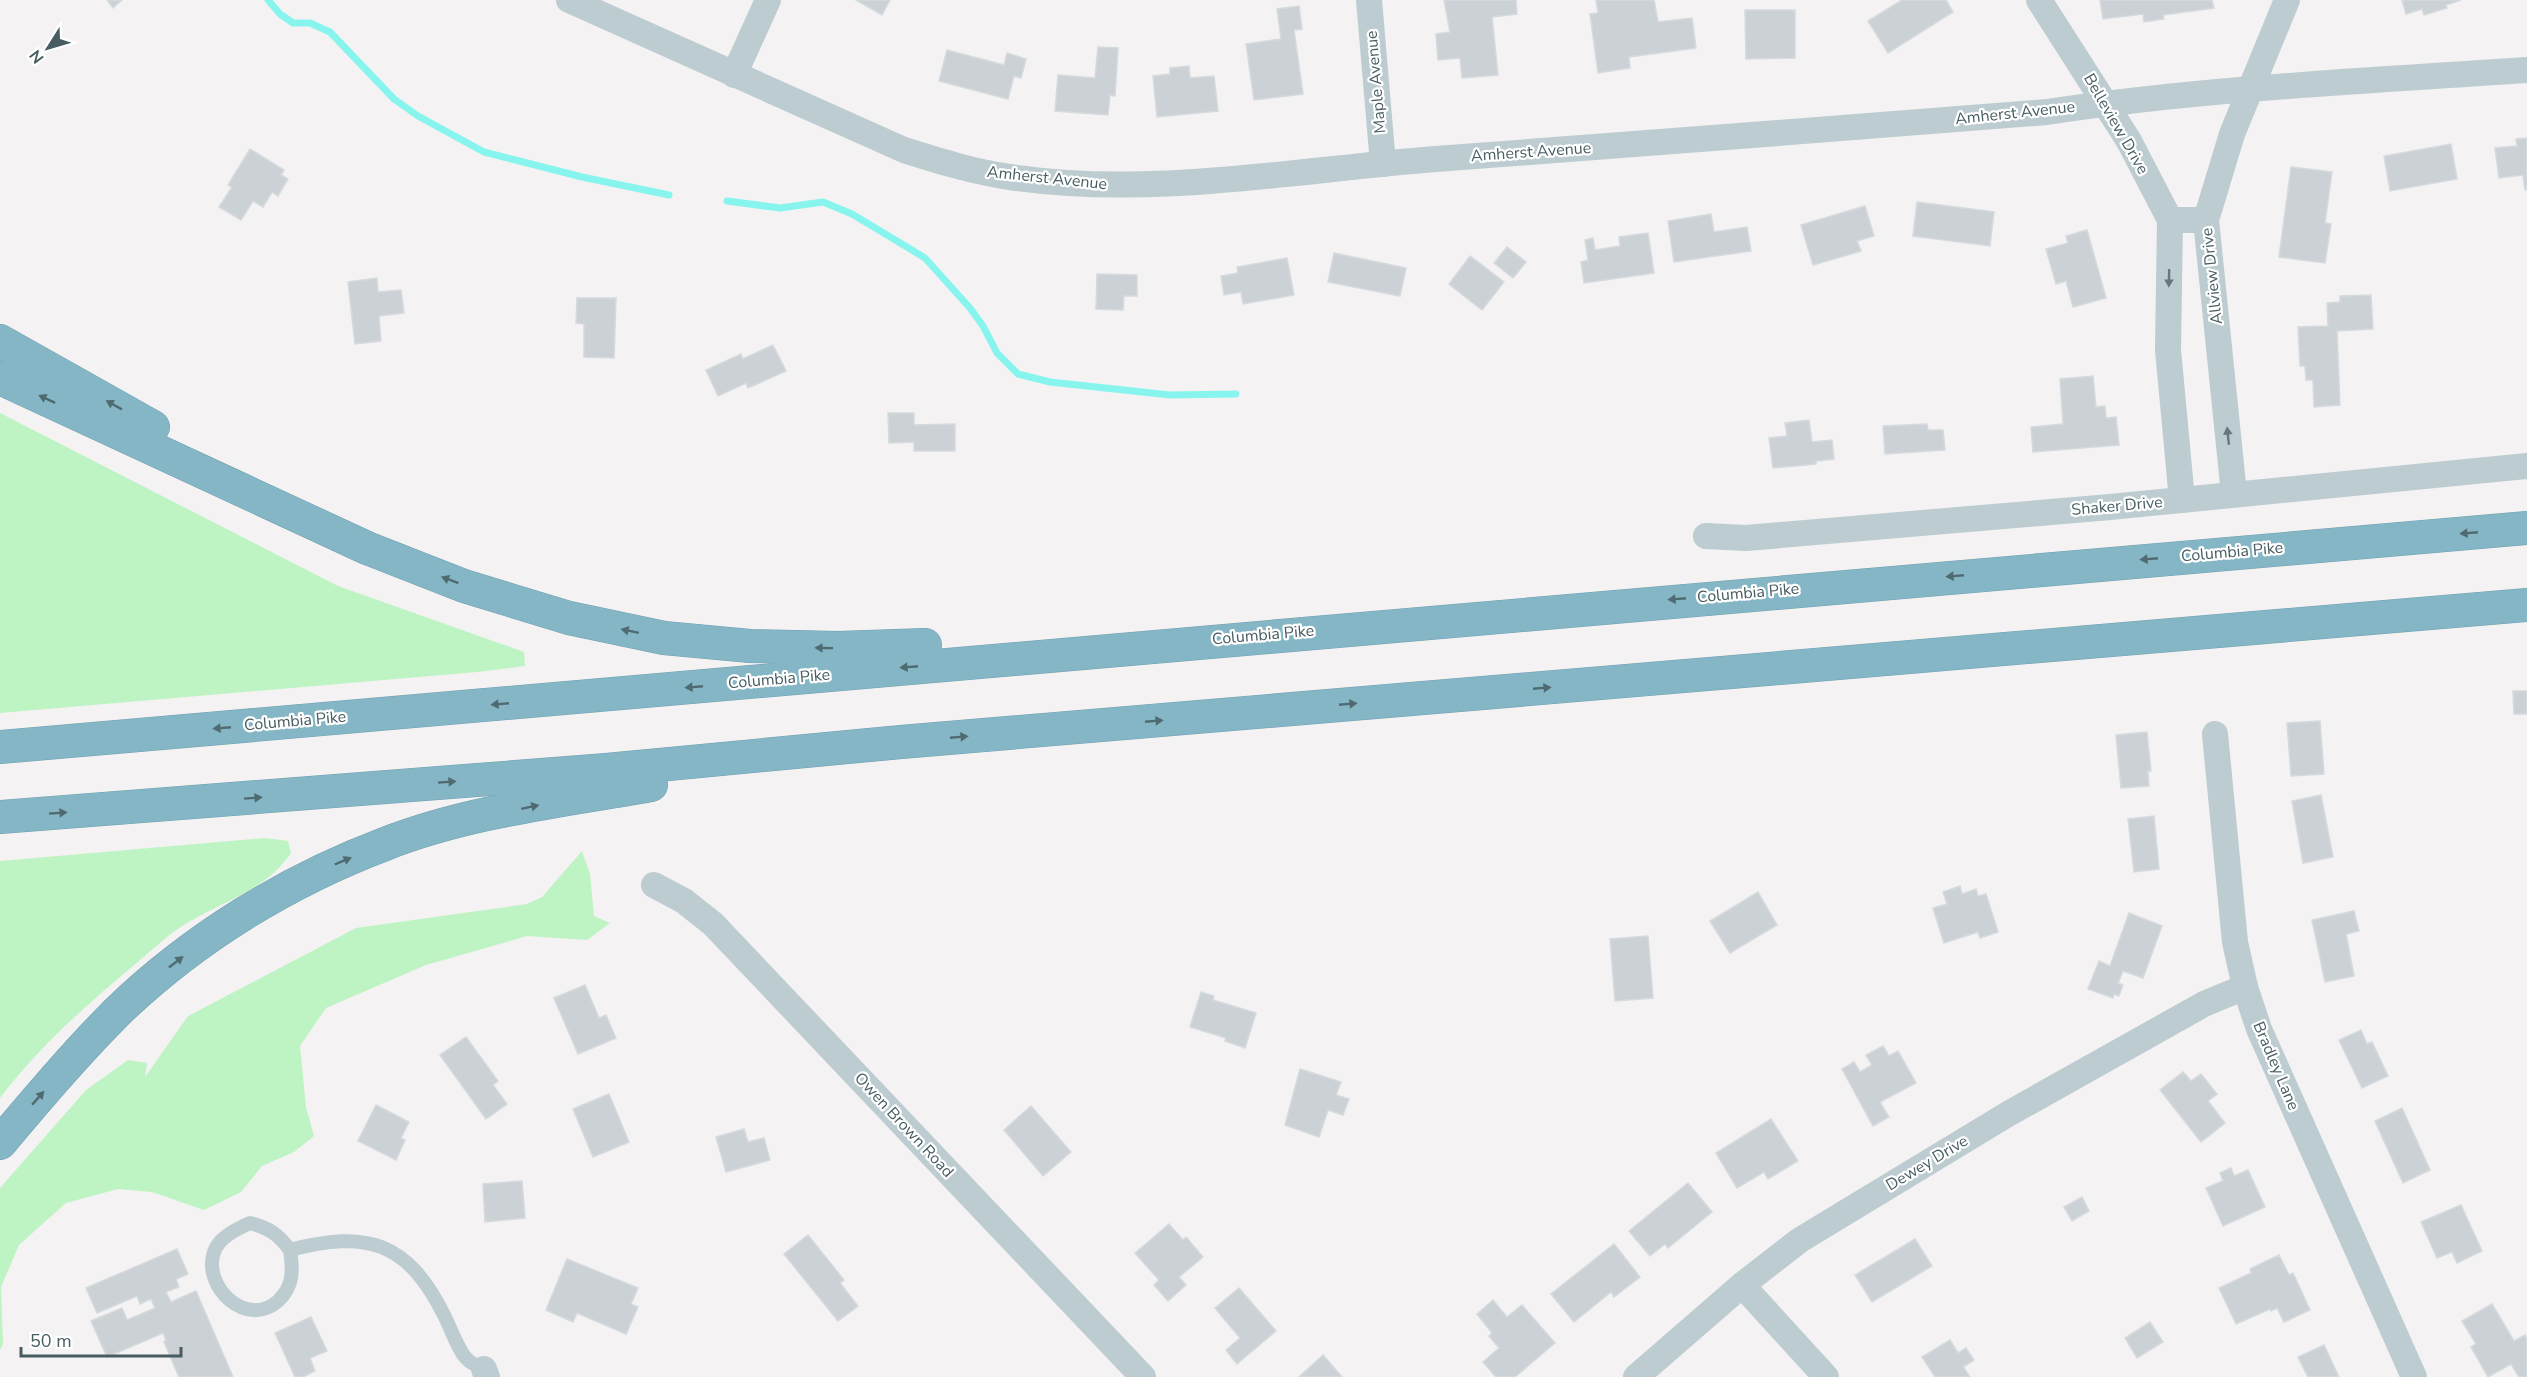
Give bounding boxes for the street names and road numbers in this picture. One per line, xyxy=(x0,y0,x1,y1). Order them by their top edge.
street label: Maple Avenue xyxy=(1361,30,1391,134)
street label: Belleview Drive xyxy=(2078,70,2154,178)
street label: Amherst Avenue xyxy=(1954,96,2076,130)
street label: Amherst Avenue xyxy=(1470,137,1592,167)
street label: Amherst Avenue xyxy=(986,161,1108,195)
street label: Allview Drive xyxy=(2196,227,2228,325)
street label: Shaker Drive xyxy=(2070,491,2164,521)
street label: Columbia Pike xyxy=(2180,537,2284,567)
street label: Columbia Pike xyxy=(1696,578,1800,608)
street label: Columbia Pike xyxy=(1211,620,1315,650)
street label: Columbia Pike xyxy=(727,664,831,694)
street label: Columbia Pike xyxy=(243,706,347,736)
street label: Bradley Lane xyxy=(2247,1018,2305,1114)
street label: Owen Brown Road xyxy=(849,1068,959,1182)
street label: Dewey Drive xyxy=(1882,1130,1972,1196)

